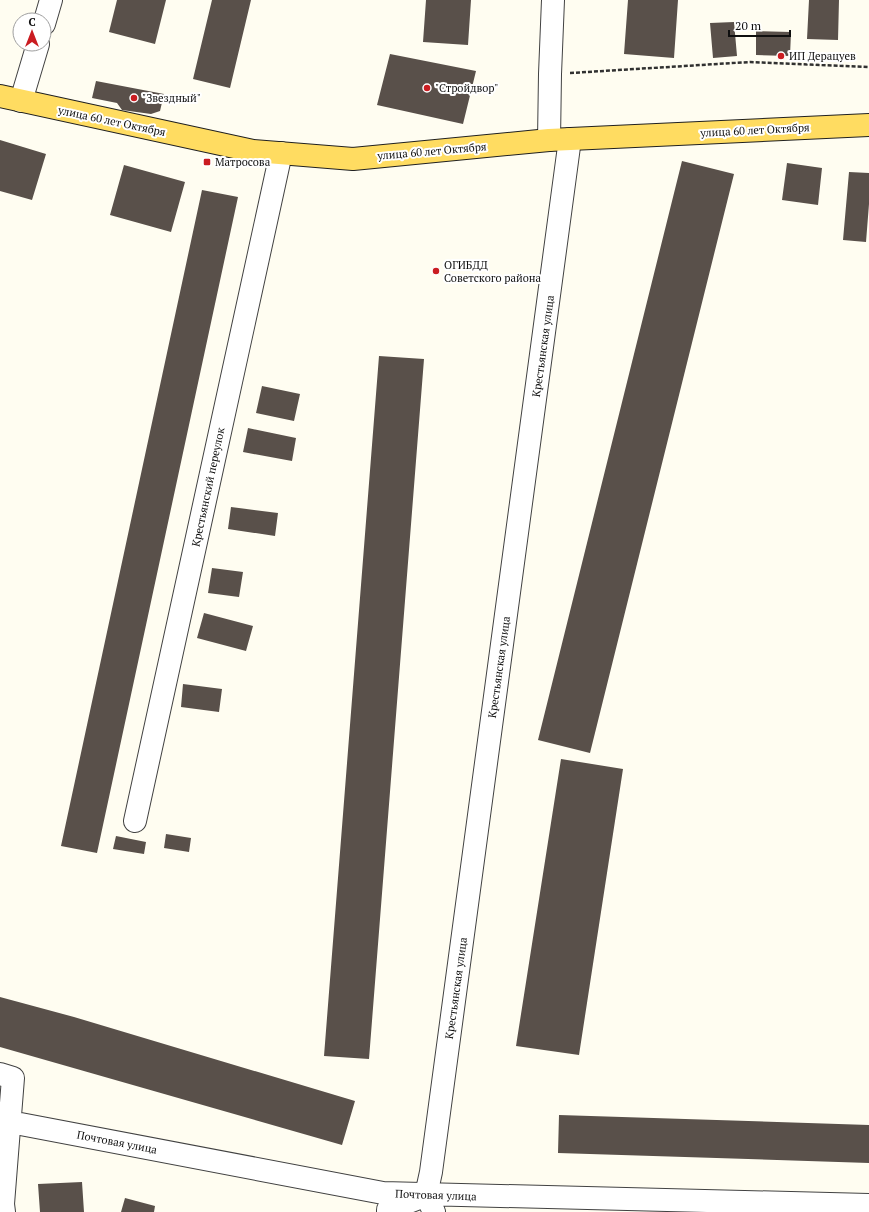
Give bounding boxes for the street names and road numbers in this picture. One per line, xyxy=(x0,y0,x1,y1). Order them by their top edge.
street label: улица 60 лет Октября xyxy=(56,103,167,139)
street label: улица 60 лет Октября xyxy=(699,120,810,140)
street label: улица 60 лет Октября xyxy=(376,139,487,163)
street label: Крестьянская улица xyxy=(529,294,557,398)
street label: Крестьянский переулок xyxy=(189,426,227,548)
street label: Крестьянская улица xyxy=(485,615,513,719)
street label: Крестьянская улица xyxy=(442,936,470,1040)
street label: Почтовая улица xyxy=(76,1127,159,1157)
street label: Почтовая улица xyxy=(395,1187,477,1203)

